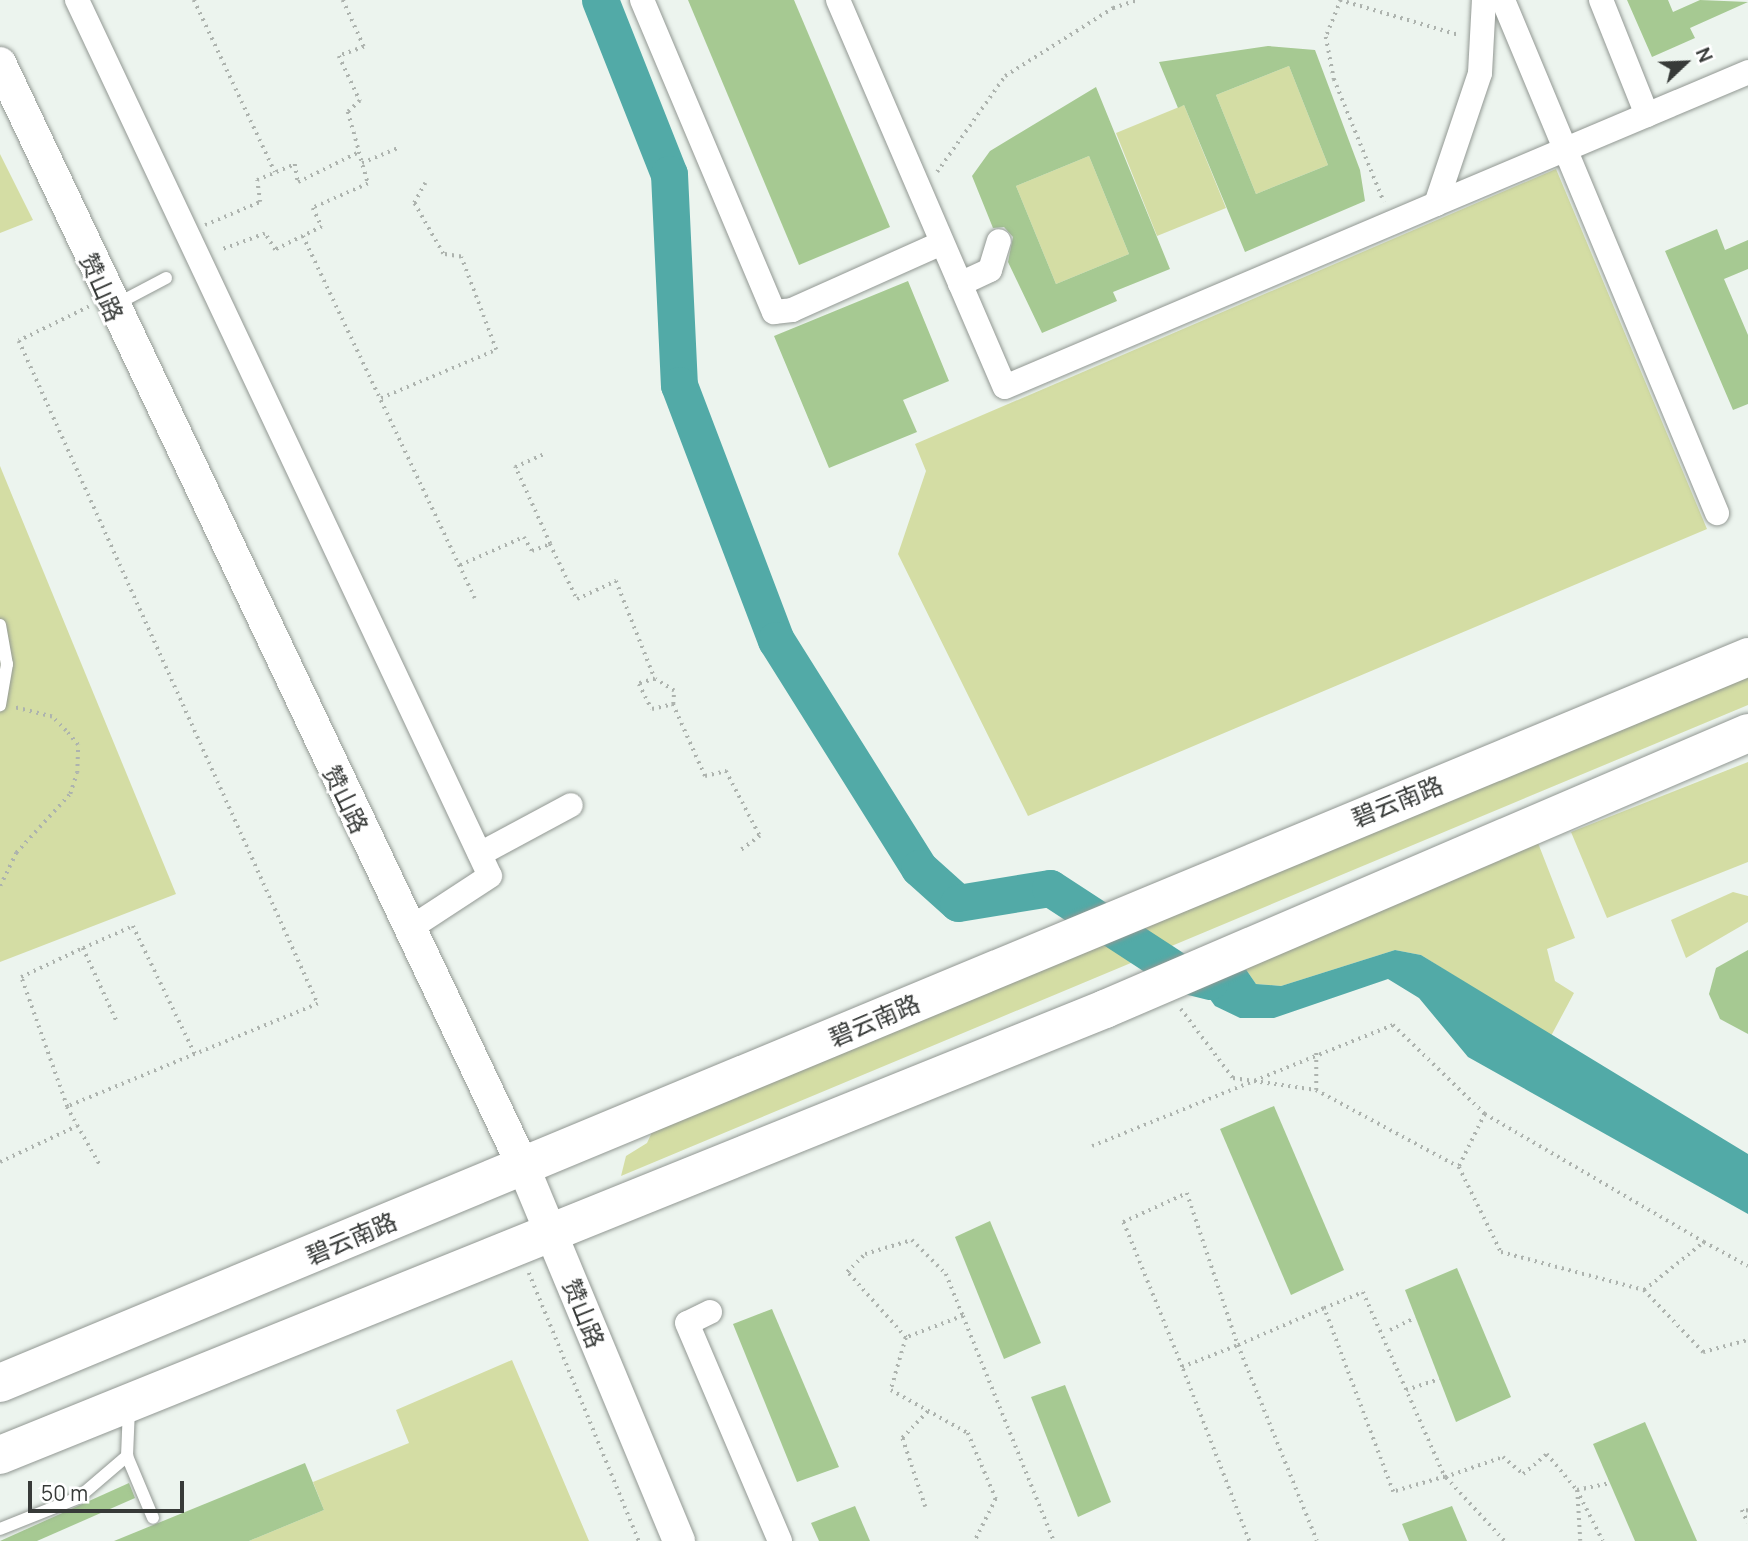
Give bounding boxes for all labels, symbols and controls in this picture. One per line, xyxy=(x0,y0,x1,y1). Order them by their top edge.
north arrow xyxy=(1650,28,1720,98)
text: N xyxy=(1690,43,1719,66)
street label: 赞山路 xyxy=(74,248,130,326)
street label: 赞山路 xyxy=(317,760,375,838)
street label: 碧云南路 xyxy=(1347,770,1447,832)
street label: 碧云南路 xyxy=(824,988,924,1052)
street label: 碧云南路 xyxy=(301,1206,401,1270)
street label: 赞山路 xyxy=(557,1274,611,1352)
scale bar xyxy=(32,1468,187,1512)
text: 50 m xyxy=(41,1479,88,1507)

